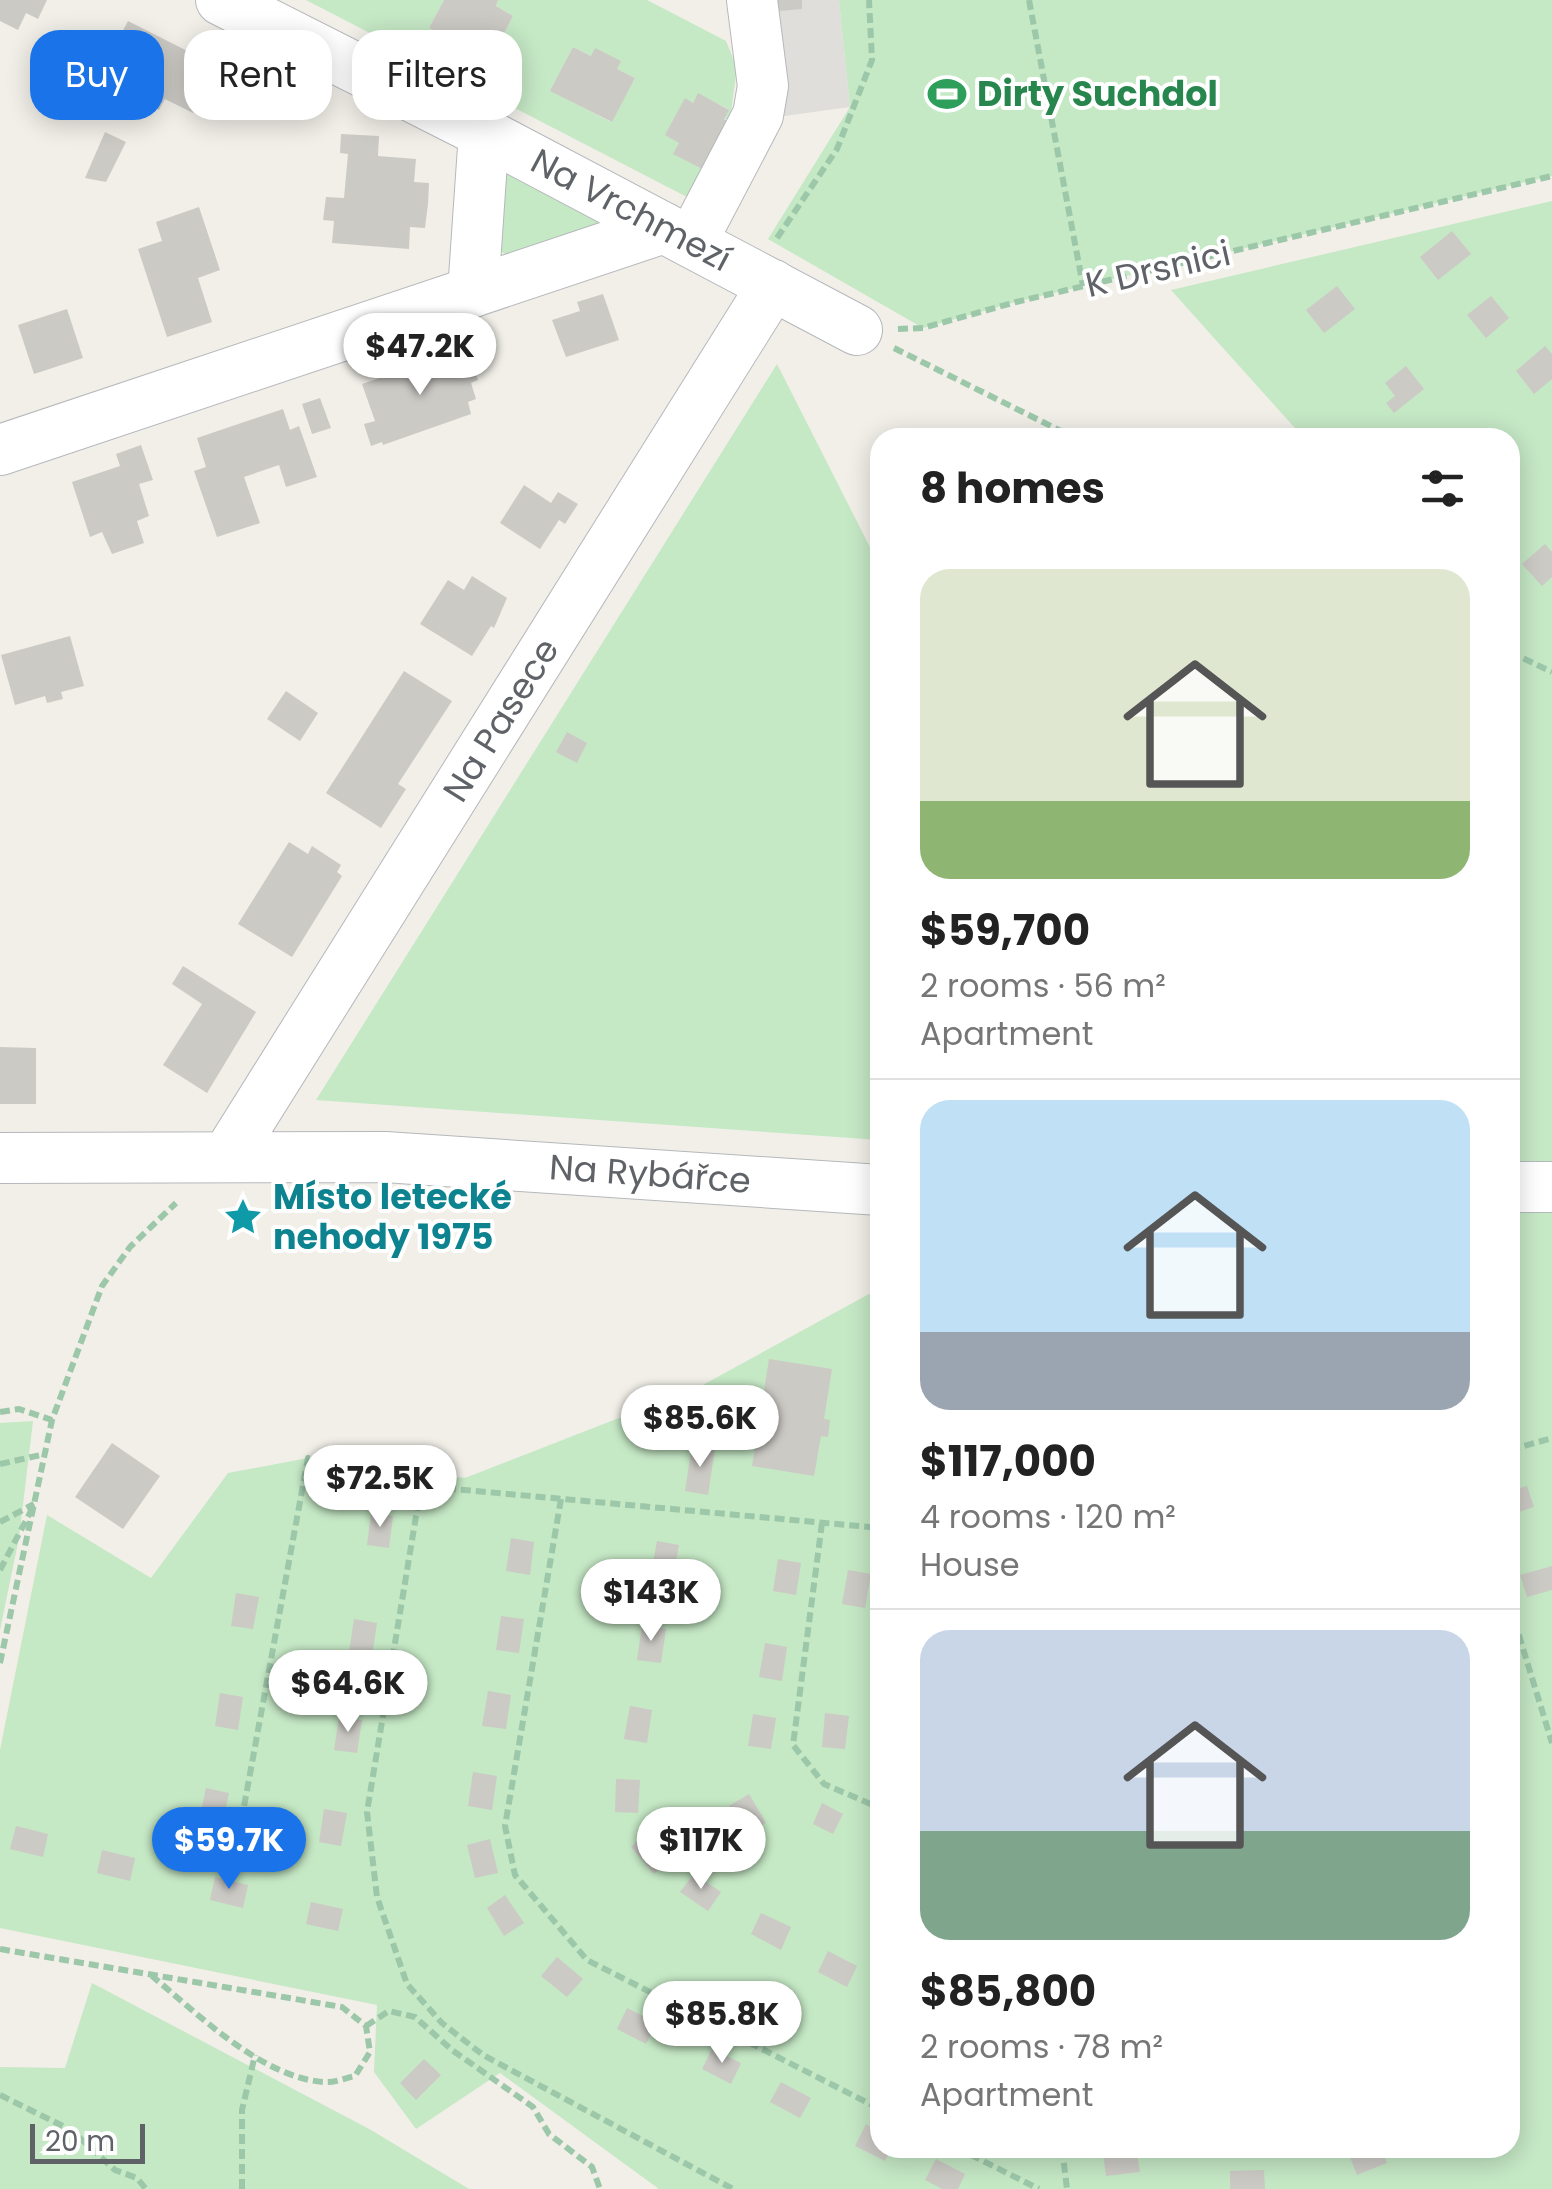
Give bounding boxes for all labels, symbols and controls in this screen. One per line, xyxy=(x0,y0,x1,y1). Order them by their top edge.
chip: Buy xyxy=(30,30,164,120)
chip: Rent xyxy=(184,30,332,120)
chip: Filters xyxy=(352,30,522,120)
place label: Dirty Suchdol xyxy=(977,69,1218,118)
sports icon: Dirty Suchdol xyxy=(926,73,968,115)
street label: Na Vrchmezí xyxy=(522,136,740,283)
street label: K Drsnici xyxy=(1081,228,1235,309)
pin: $47.2K xyxy=(339,313,501,398)
text: $47.2K xyxy=(365,323,475,368)
text: 8 homes xyxy=(920,459,1105,518)
icon: filters xyxy=(1415,461,1470,516)
street label: Na Pasece xyxy=(431,629,570,811)
icon: home xyxy=(1105,634,1285,814)
text: $59,700 xyxy=(920,901,1090,960)
text: 2 rooms · 56 m² xyxy=(920,963,1166,1008)
text: Apartment xyxy=(920,1011,1093,1056)
street label: Na Rybářce xyxy=(548,1142,752,1205)
icon: home xyxy=(1105,1165,1285,1345)
place label: Místo letecké nehody 1975 xyxy=(273,1172,512,1261)
place icon: Místo letecké nehody 1975 xyxy=(222,1196,264,1238)
pin: $85.6K xyxy=(619,1385,781,1470)
text: $85.6K xyxy=(643,1395,757,1440)
text: $117,000 xyxy=(920,1432,1096,1491)
pin: $72.5K xyxy=(299,1445,461,1530)
text: $72.5K xyxy=(326,1455,434,1500)
text: 4 rooms · 120 m² xyxy=(920,1494,1176,1539)
text: House xyxy=(920,1542,1020,1587)
pin: $143K xyxy=(581,1559,721,1644)
text: $143K xyxy=(603,1569,699,1614)
pin: $64.6K xyxy=(267,1650,429,1735)
text: $64.6K xyxy=(291,1660,405,1705)
icon: home xyxy=(1105,1695,1285,1875)
pin: $59.7K xyxy=(148,1807,310,1892)
pin: $117K xyxy=(631,1807,771,1892)
text: $59.7K xyxy=(174,1817,284,1862)
text: $117K xyxy=(659,1817,743,1862)
text: $85,800 xyxy=(920,1962,1096,2021)
pin: $85.8K xyxy=(641,1981,803,2066)
text: $85.8K xyxy=(665,1991,779,2036)
text: 2 rooms · 78 m² xyxy=(920,2024,1163,2069)
text: Apartment xyxy=(920,2072,1093,2117)
scale bar xyxy=(30,2119,145,2164)
text: 20 m xyxy=(45,2122,115,2161)

